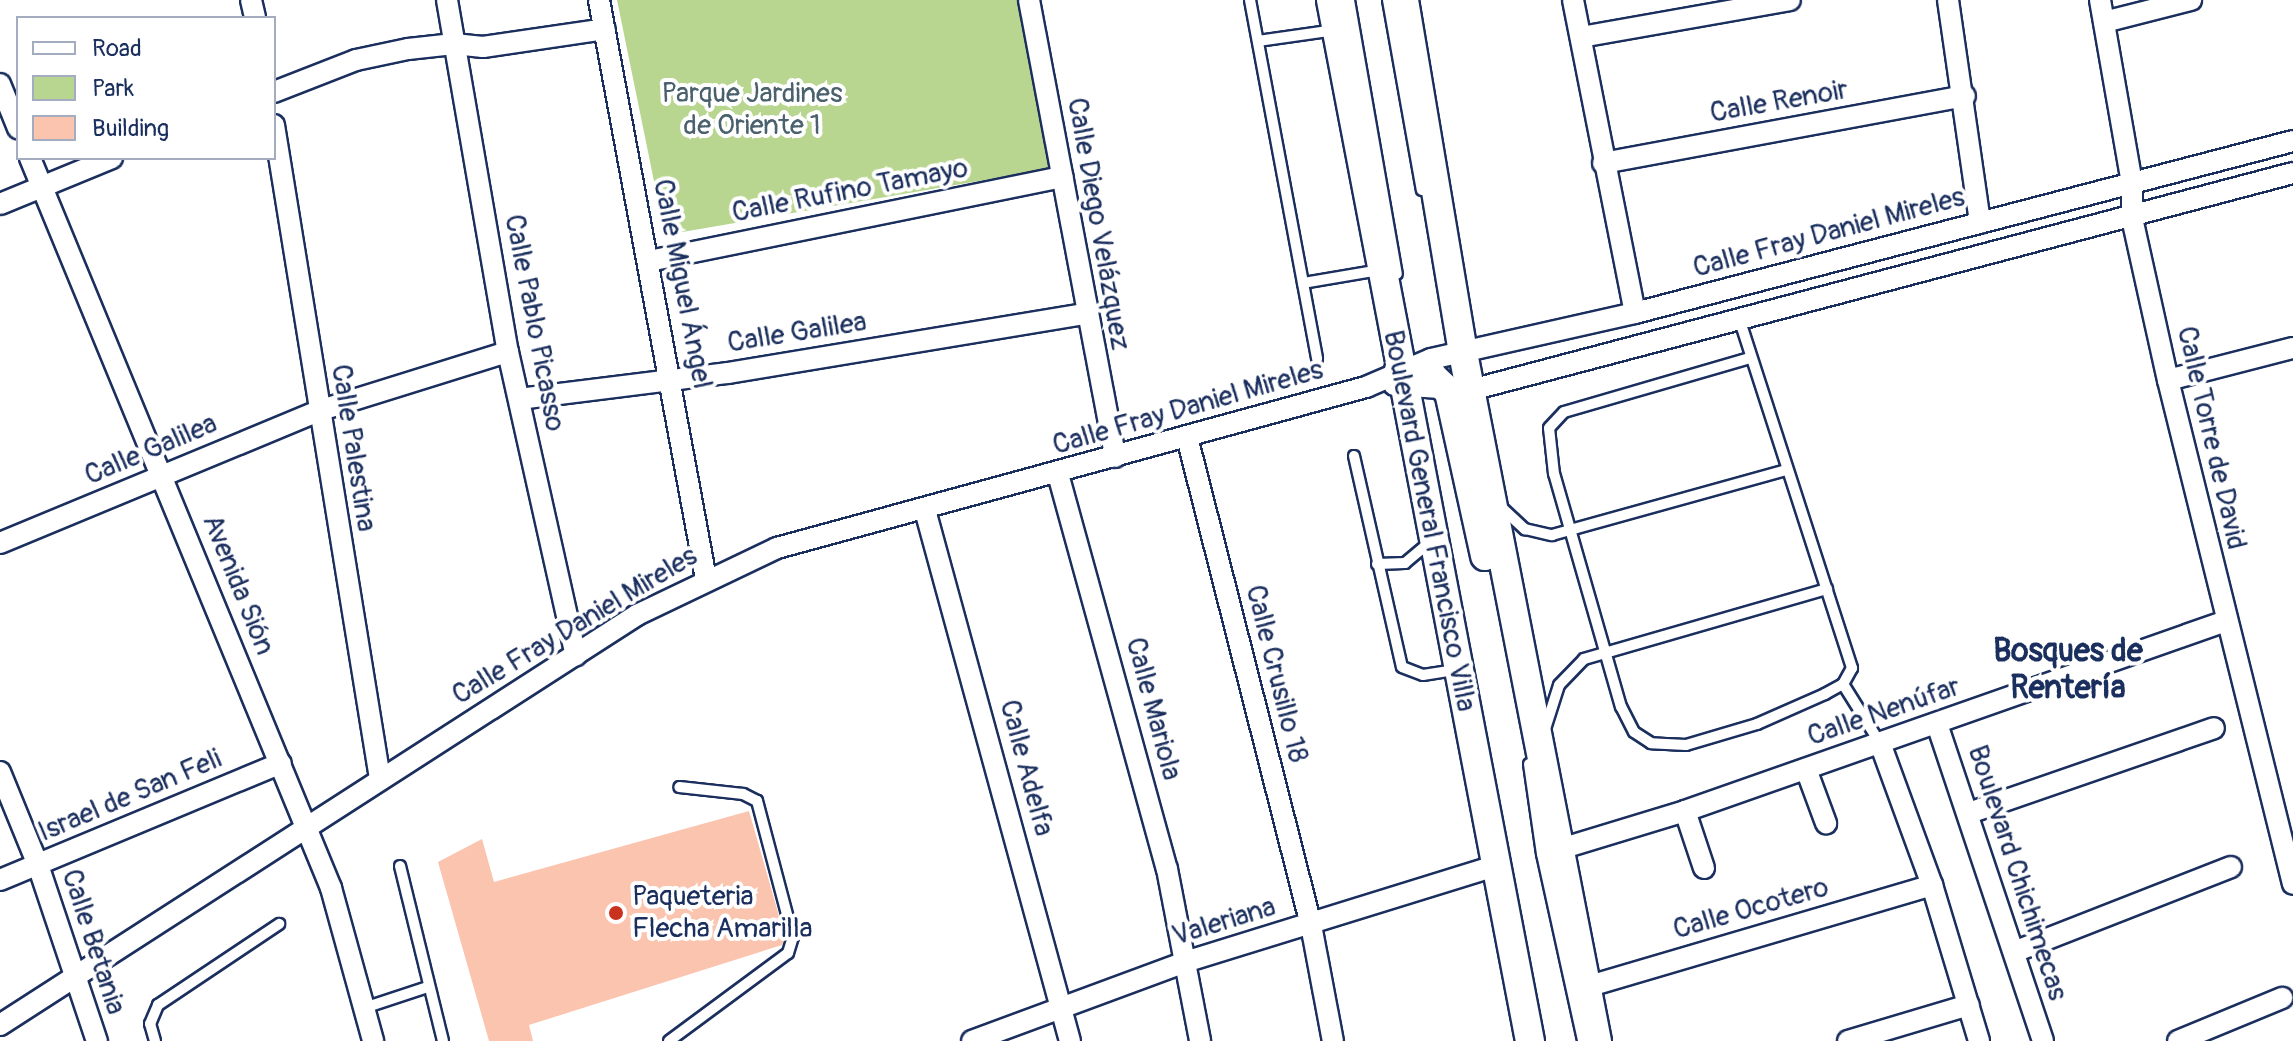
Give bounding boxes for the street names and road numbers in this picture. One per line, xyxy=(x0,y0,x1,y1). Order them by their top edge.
street label: Calle Renoir xyxy=(1707,73,1851,131)
street label: Calle Diego Velázquez xyxy=(1059,95,1137,353)
street label: Calle Rufino Tamayo xyxy=(729,152,971,230)
street label: Calle Miguel Ángel xyxy=(645,176,719,392)
street label: Calle Fray Daniel Mireles xyxy=(1689,181,1969,285)
street label: Calle Pablo Picasso xyxy=(497,212,571,434)
street label: Calle Galilea xyxy=(725,305,869,361)
street label: Calle Torre de David xyxy=(2169,323,2253,553)
street label: Boulevard General Francisco Villa xyxy=(1376,328,1482,714)
street label: Calle Fray Daniel Mireles xyxy=(1049,353,1327,463)
street label: Calle Palestina xyxy=(323,362,383,534)
street label: Calle Galilea xyxy=(80,407,222,493)
street label: Avenida Sión xyxy=(195,510,281,660)
street label: Calle Fray Daniel Mireles xyxy=(446,540,704,712)
street label: Calle Crusillo 18 xyxy=(1238,582,1314,766)
street label: Calle Mariola xyxy=(1118,634,1188,784)
street label: Calle Nenúfar xyxy=(1803,670,1965,754)
street label: Calle Adelfa xyxy=(992,696,1060,840)
street label: Boulevard Chichimecas xyxy=(1960,741,2074,1005)
street label: Israel de San Feli xyxy=(33,742,227,850)
street label: Calle Betania xyxy=(54,865,132,1019)
street label: Calle Ocotero xyxy=(1669,871,1833,947)
street label: Valeriana xyxy=(1168,890,1280,954)

